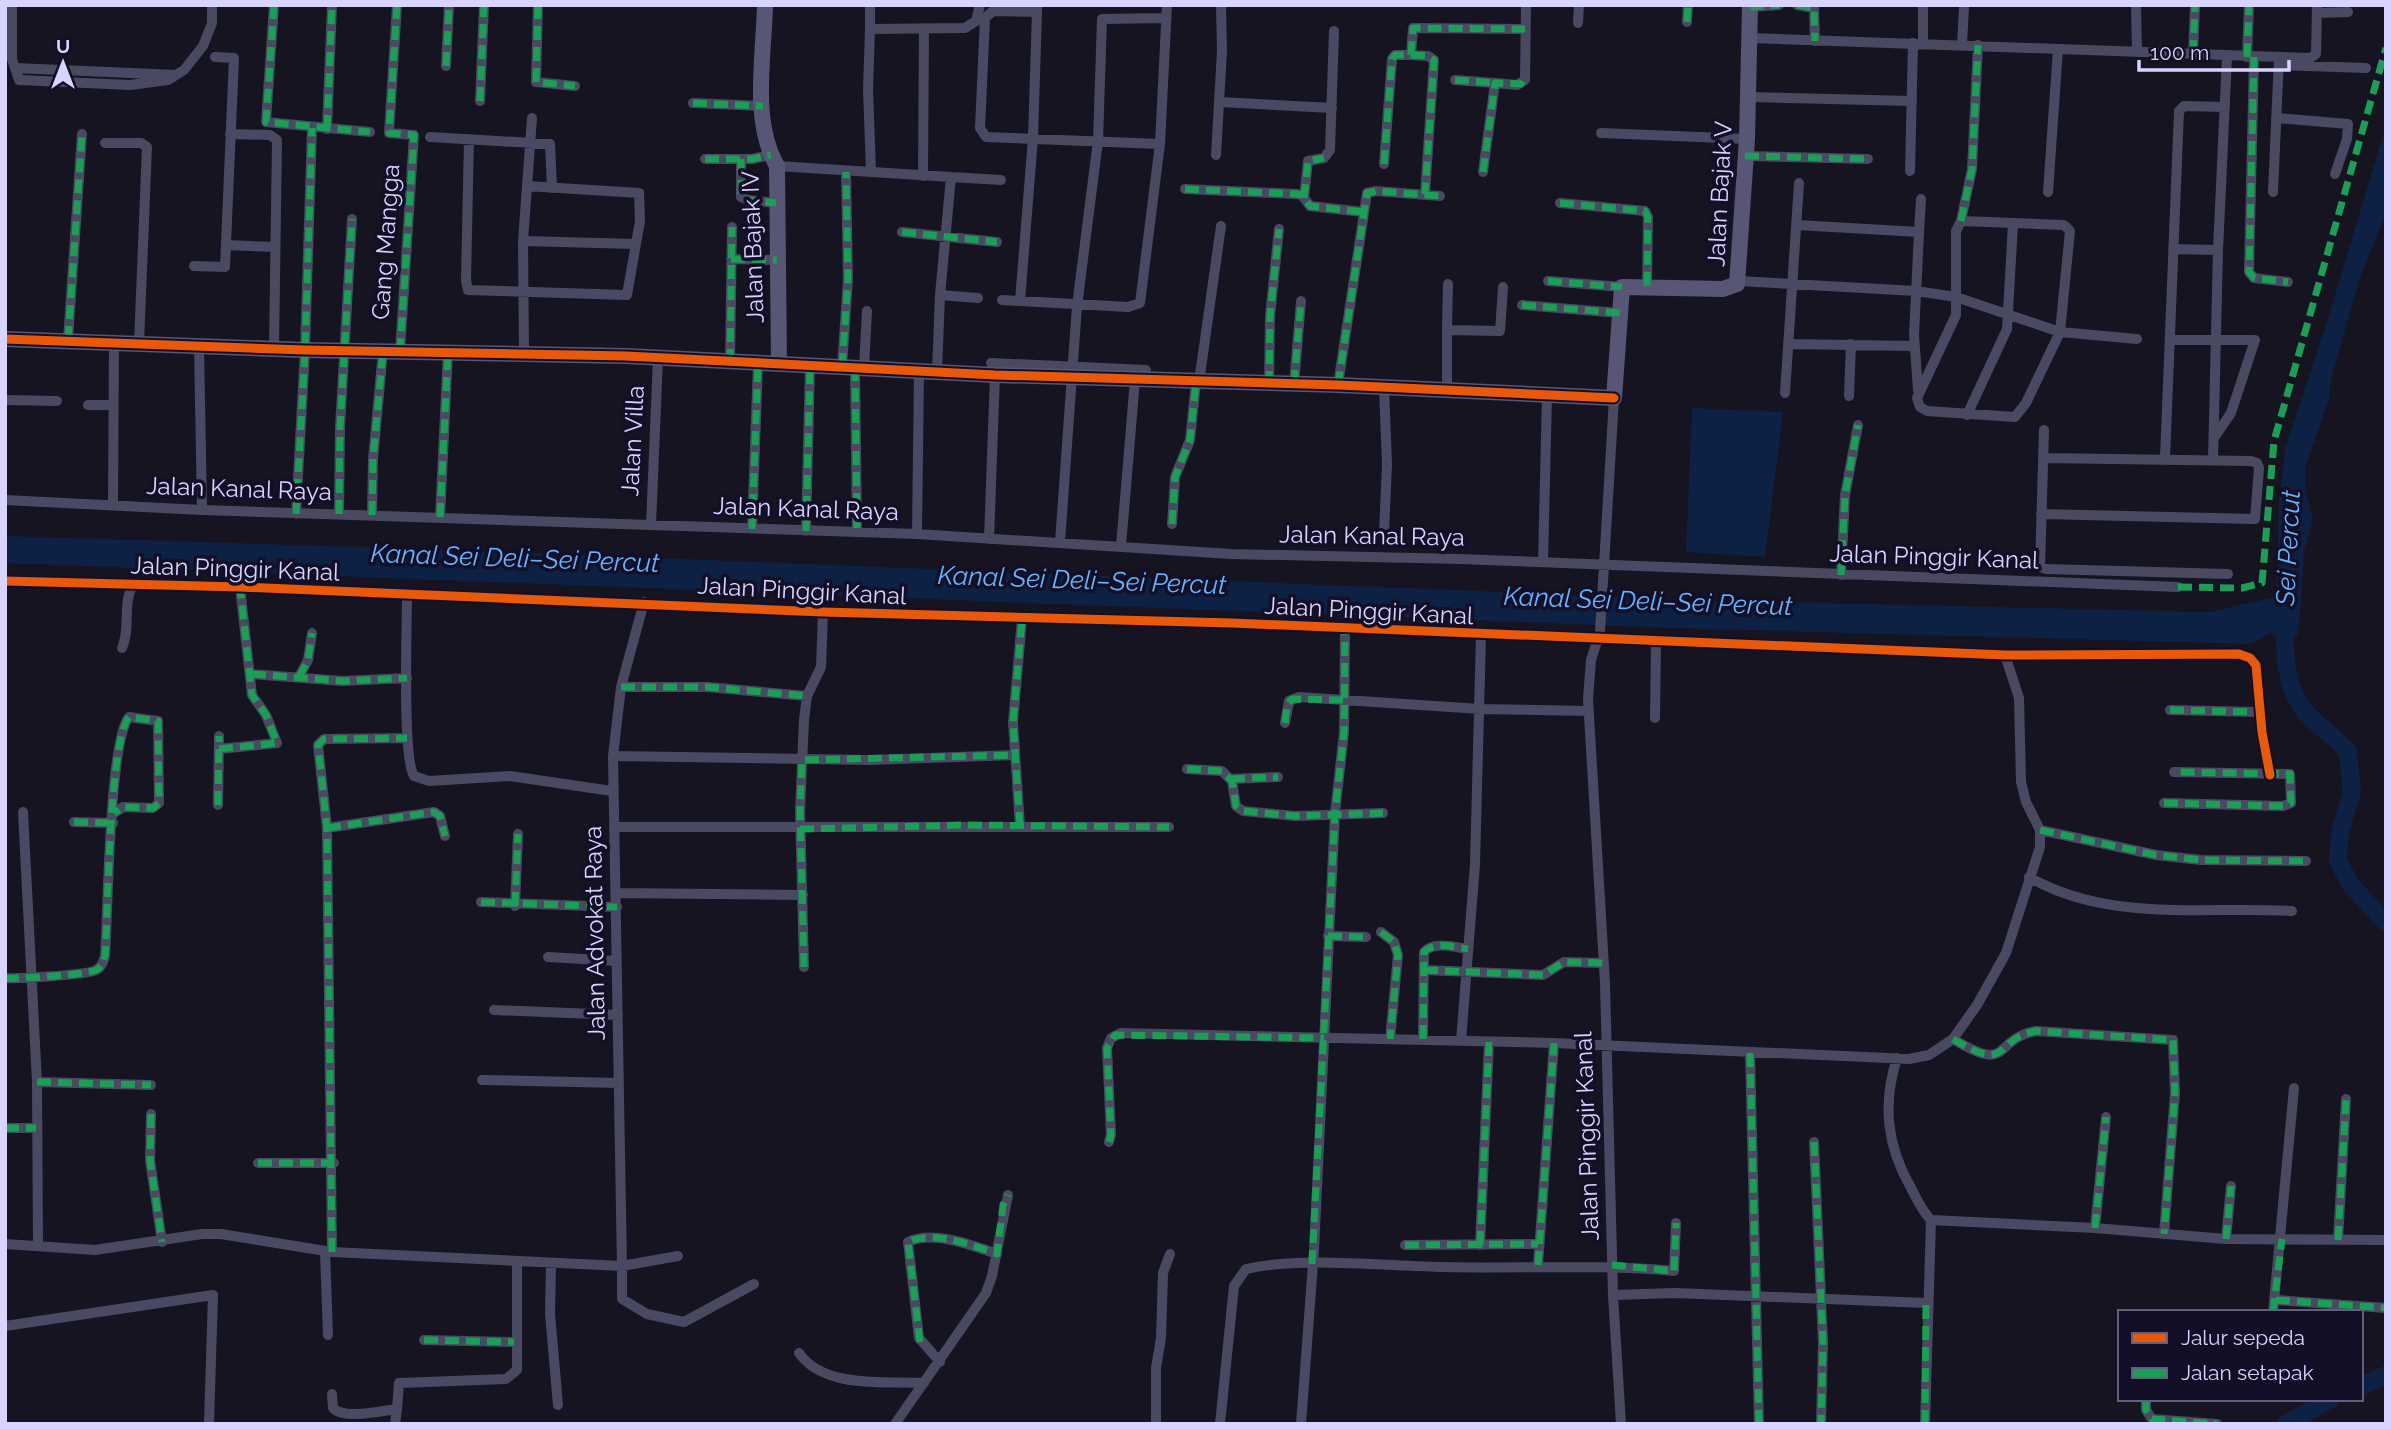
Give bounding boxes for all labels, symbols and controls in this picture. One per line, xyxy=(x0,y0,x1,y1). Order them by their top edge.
north arrow xyxy=(28,28,98,98)
scale bar xyxy=(2139,28,2290,72)
text: U xyxy=(56,35,70,57)
text: 100 m xyxy=(2150,40,2209,65)
street label: Jalan Bajak V xyxy=(1701,120,1738,268)
street label: Gang Mangga xyxy=(366,163,405,321)
street label: Jalan Bajak IV xyxy=(735,170,770,324)
street label: Jalan Villa xyxy=(615,385,650,497)
street label: Jalan Kanal Raya xyxy=(146,471,332,506)
water label: Sei Percut xyxy=(2270,489,2306,608)
street label: Jalan Kanal Raya xyxy=(713,491,899,526)
street label: Jalan Kanal Raya xyxy=(1279,519,1465,552)
water label: Kanal Sei Deli–Sei Percut xyxy=(370,538,660,578)
street label: Jalan Pinggir Kanal xyxy=(1829,538,2040,575)
street label: Jalan Pinggir Kanal xyxy=(130,550,341,587)
water label: Kanal Sei Deli–Sei Percut xyxy=(937,560,1227,600)
street label: Jalan Pinggir Kanal xyxy=(697,571,908,610)
water label: Kanal Sei Deli–Sei Percut xyxy=(1503,581,1793,621)
street label: Jalan Pinggir Kanal xyxy=(1264,591,1475,630)
street label: Jalan Advokat Raya xyxy=(578,825,611,1041)
street label: Jalan Pinggir Kanal xyxy=(1568,1030,1605,1241)
legend xyxy=(2118,1310,2363,1401)
text: Jalur sepeda xyxy=(2181,1325,2305,1350)
text: Jalan setapak xyxy=(2181,1360,2314,1385)

